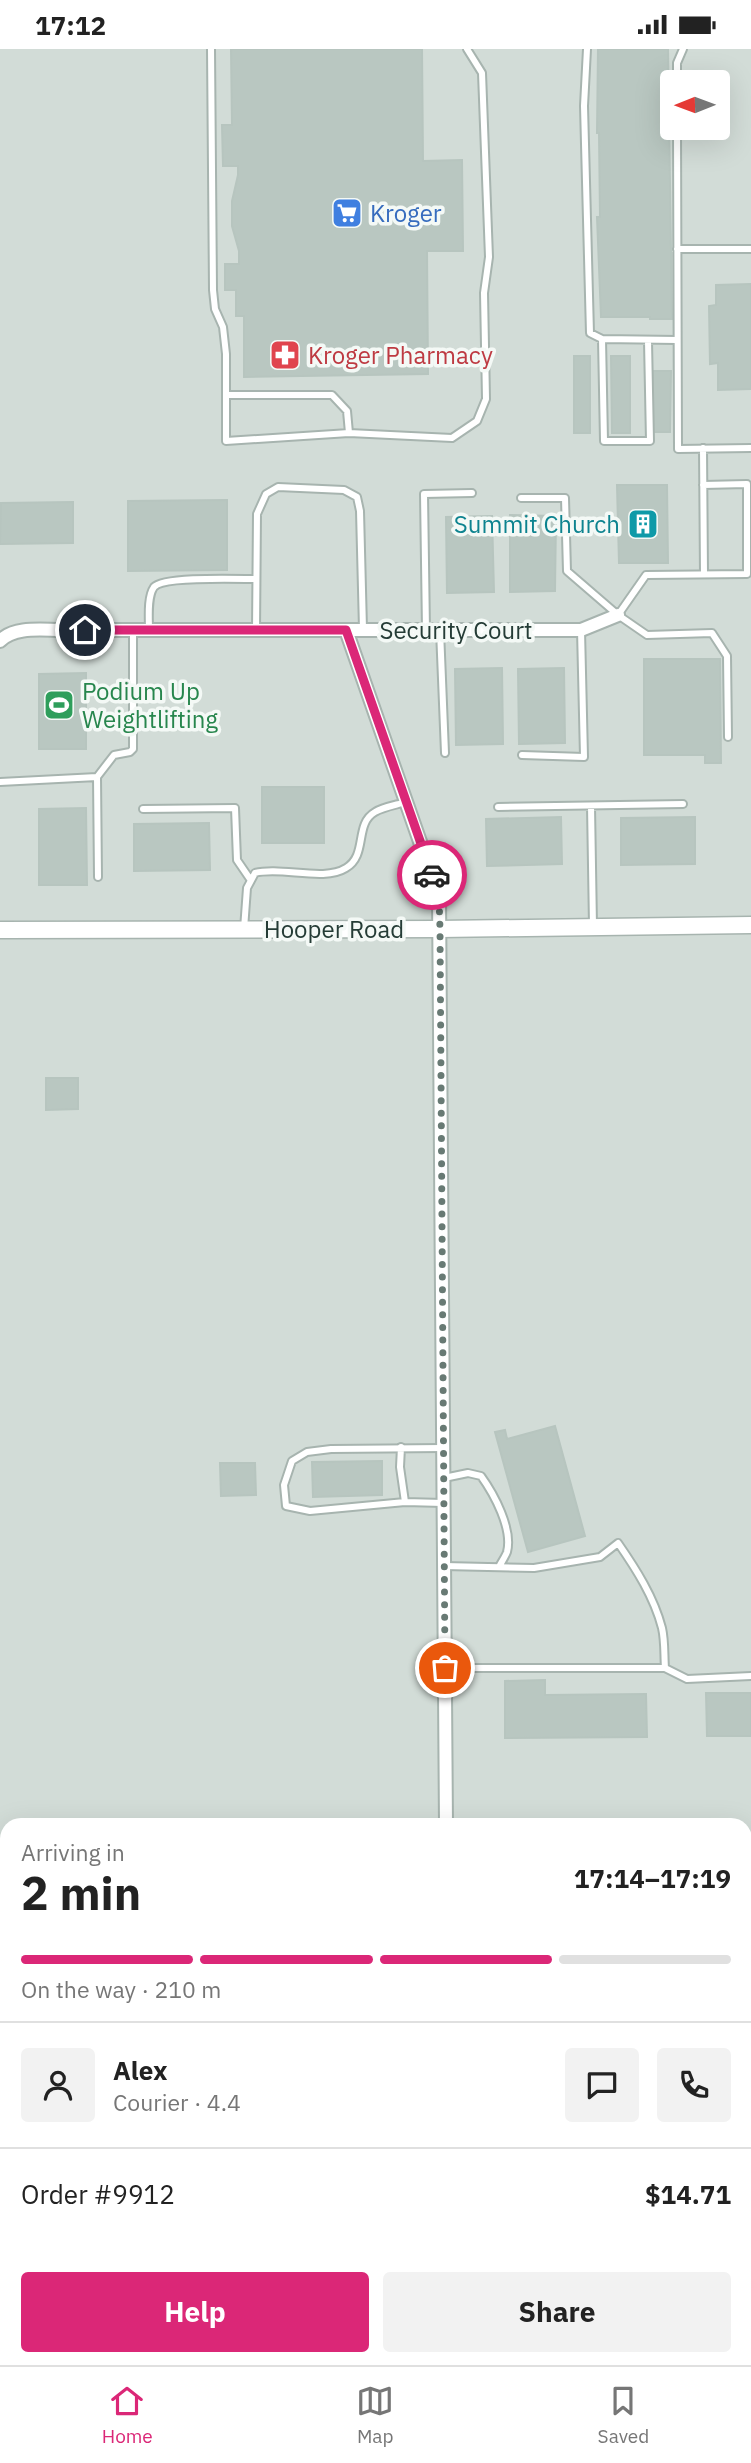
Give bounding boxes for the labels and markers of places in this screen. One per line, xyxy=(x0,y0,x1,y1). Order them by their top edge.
supermarket icon: Kroger xyxy=(330,196,364,230)
place label: Kroger xyxy=(370,197,442,229)
pharmacy icon: Kroger Pharmacy xyxy=(268,338,302,372)
place label: Kroger Pharmacy xyxy=(308,339,493,371)
building icon: Summit Church xyxy=(626,507,660,541)
place label: Summit Church xyxy=(454,508,620,540)
pin xyxy=(55,600,115,660)
place label: Podium Up Weightlifting xyxy=(82,675,218,735)
sports icon: Podium Up Weightlifting xyxy=(42,688,76,722)
pin xyxy=(415,1638,475,1698)

